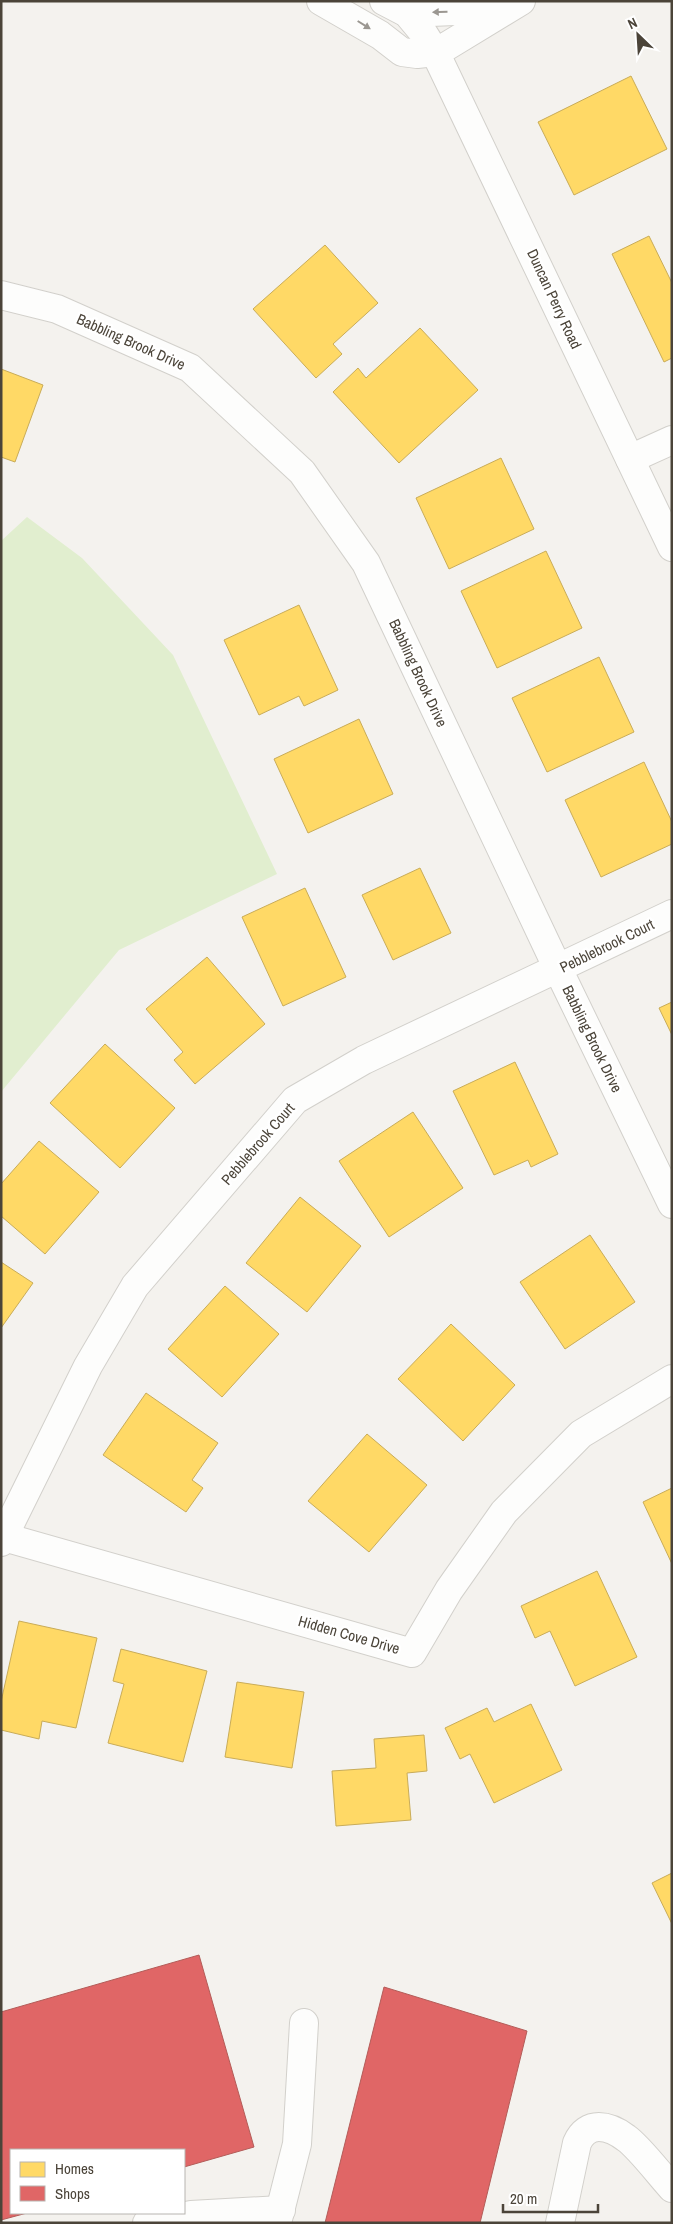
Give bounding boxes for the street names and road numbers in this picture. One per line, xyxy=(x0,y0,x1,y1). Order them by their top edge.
street label: Duncan Perry Road xyxy=(522,245,587,352)
street label: Babbling Brook Drive xyxy=(74,308,189,375)
street label: Babbling Brook Drive xyxy=(384,615,453,730)
street label: Pebblebrook Court xyxy=(556,913,658,977)
street label: Babbling Brook Drive xyxy=(557,982,628,1096)
street label: Pebblebrook Court xyxy=(216,1098,300,1189)
street label: Hidden Cove Drive xyxy=(296,1610,402,1659)

